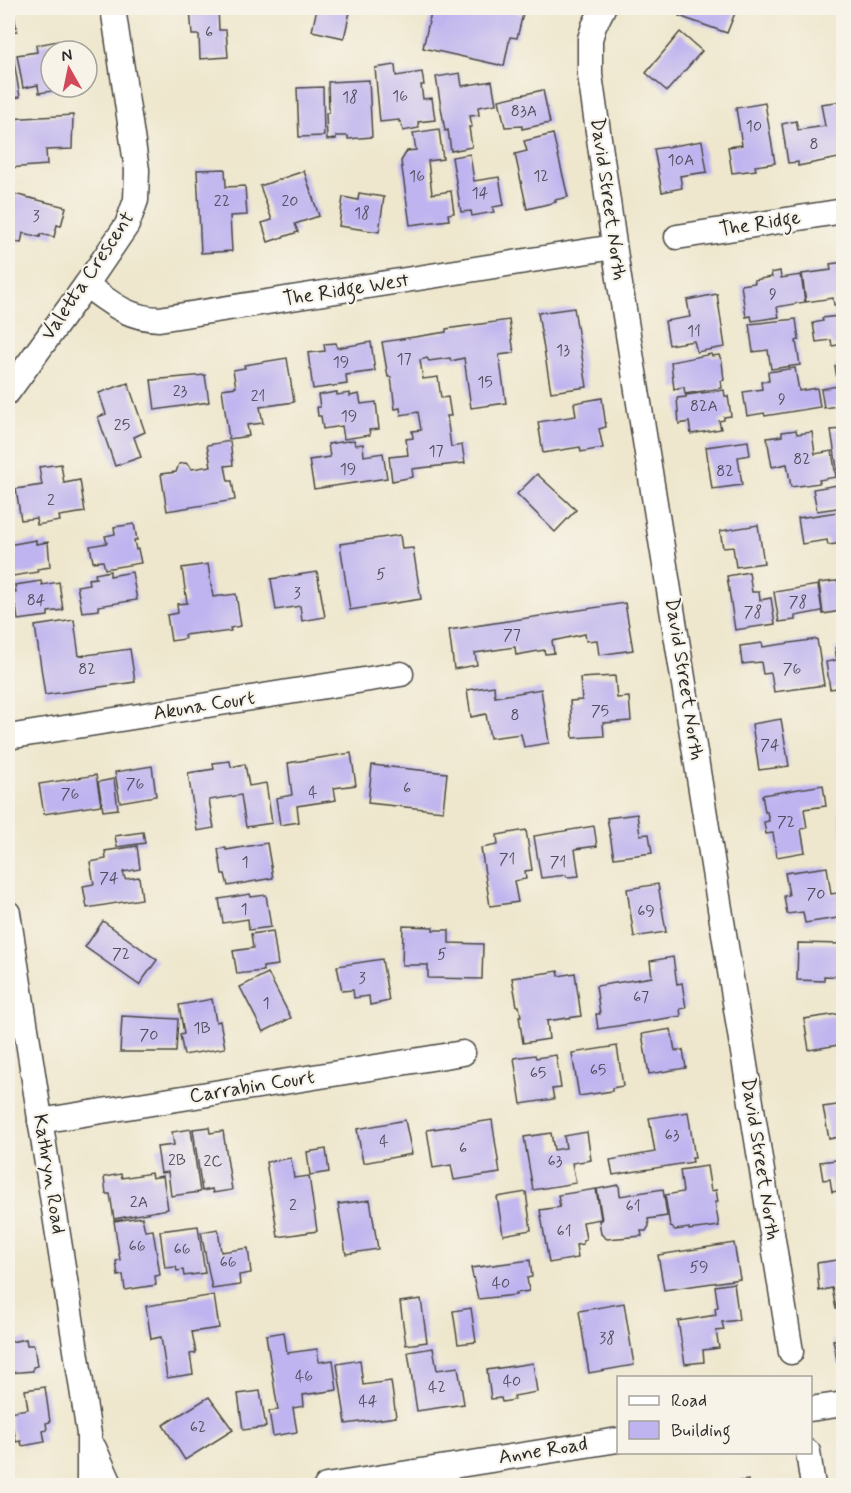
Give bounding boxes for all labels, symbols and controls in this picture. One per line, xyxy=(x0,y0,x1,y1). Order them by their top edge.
house number: 6 xyxy=(205,22,213,43)
north arrow xyxy=(39,39,99,99)
text: N xyxy=(60,44,74,67)
house number: 16 xyxy=(392,86,408,107)
house number: 18 xyxy=(342,87,358,108)
house number: 83A xyxy=(511,101,537,122)
street label: David Street North xyxy=(583,116,633,282)
house number: 10 xyxy=(746,116,762,137)
house number: 8 xyxy=(809,134,819,155)
house number: 10A xyxy=(668,150,694,171)
house number: 16 xyxy=(409,166,425,187)
house number: 12 xyxy=(533,166,549,187)
house number: 14 xyxy=(472,183,489,204)
house number: 22 xyxy=(214,191,230,212)
house number: 20 xyxy=(282,191,299,212)
house number: 18 xyxy=(354,203,370,224)
street label: The Ridge xyxy=(717,204,803,246)
house number: 3 xyxy=(32,206,40,227)
street label: Valetta Crescent xyxy=(35,206,141,346)
street label: The Ridge West xyxy=(281,267,411,315)
house number: 9 xyxy=(769,284,777,305)
house number: 11 xyxy=(687,321,701,342)
house number: 13 xyxy=(556,340,570,361)
house number: 17 xyxy=(396,349,412,370)
house number: 19 xyxy=(333,352,349,373)
house number: 15 xyxy=(477,372,493,393)
house number: 23 xyxy=(173,381,188,402)
house number: 21 xyxy=(251,386,265,407)
house number: 9 xyxy=(778,389,786,410)
house number: 82A xyxy=(690,396,718,417)
house number: 19 xyxy=(341,406,357,427)
house number: 25 xyxy=(114,415,130,436)
house number: 17 xyxy=(428,441,444,462)
house number: 82 xyxy=(793,449,811,470)
house number: 19 xyxy=(340,459,356,480)
house number: 82 xyxy=(716,461,734,482)
house number: 2 xyxy=(47,490,55,511)
house number: 5 xyxy=(376,564,386,585)
house number: 3 xyxy=(293,583,301,604)
house number: 84 xyxy=(27,590,46,611)
house number: 78 xyxy=(789,592,807,613)
street label: David Street North xyxy=(658,596,710,762)
house number: 78 xyxy=(744,602,762,623)
house number: 77 xyxy=(503,625,521,646)
house number: 82 xyxy=(78,659,96,680)
house number: 76 xyxy=(783,659,801,680)
street label: Akuna Court xyxy=(151,685,257,727)
house number: 75 xyxy=(591,701,609,722)
house number: 8 xyxy=(510,705,520,726)
house number: 74 xyxy=(760,735,780,756)
house number: 76 xyxy=(126,774,144,795)
house number: 6 xyxy=(403,778,411,799)
house number: 4 xyxy=(308,782,318,803)
house number: 76 xyxy=(61,784,79,805)
house number: 72 xyxy=(777,812,795,833)
house number: 71 xyxy=(499,849,515,870)
house number: 1 xyxy=(241,852,249,873)
house number: 71 xyxy=(550,852,566,873)
house number: 74 xyxy=(99,868,119,889)
house number: 70 xyxy=(807,884,825,905)
house number: 1 xyxy=(240,899,248,920)
house number: 69 xyxy=(637,901,655,922)
house number: 72 xyxy=(112,944,130,965)
house number: 5 xyxy=(437,944,447,965)
house number: 3 xyxy=(358,968,366,989)
house number: 67 xyxy=(633,987,649,1008)
house number: 1 xyxy=(262,993,270,1014)
house number: 1B xyxy=(193,1018,211,1039)
house number: 70 xyxy=(140,1025,158,1046)
house number: 65 xyxy=(590,1060,606,1081)
house number: 65 xyxy=(530,1063,546,1084)
street label: Carrabin Court xyxy=(187,1064,317,1110)
street label: David Street North xyxy=(734,1076,786,1242)
street label: Kathryn Road xyxy=(26,1112,72,1236)
house number: 63 xyxy=(665,1125,680,1146)
house number: 4 xyxy=(379,1131,389,1152)
house number: 6 xyxy=(459,1138,467,1159)
house number: 2B xyxy=(168,1150,186,1171)
house number: 2C xyxy=(203,1151,223,1172)
house number: 63 xyxy=(548,1151,563,1172)
house number: 2A xyxy=(130,1192,148,1213)
house number: 2 xyxy=(289,1195,297,1216)
house number: 61 xyxy=(625,1196,641,1217)
house number: 61 xyxy=(556,1221,572,1242)
house number: 66 xyxy=(128,1236,146,1257)
house number: 66 xyxy=(173,1239,191,1260)
house number: 66 xyxy=(219,1252,237,1273)
house number: 59 xyxy=(689,1257,709,1278)
house number: 40 xyxy=(492,1273,510,1294)
house number: 38 xyxy=(599,1328,615,1349)
house number: 46 xyxy=(295,1366,313,1387)
house number: 40 xyxy=(503,1371,521,1392)
legend xyxy=(617,1376,812,1454)
house number: 42 xyxy=(428,1377,446,1398)
text: Road xyxy=(671,1389,707,1413)
house number: 44 xyxy=(358,1391,378,1412)
house number: 62 xyxy=(190,1417,206,1438)
text: Building xyxy=(671,1419,731,1445)
street label: Anne Road xyxy=(497,1431,589,1471)

